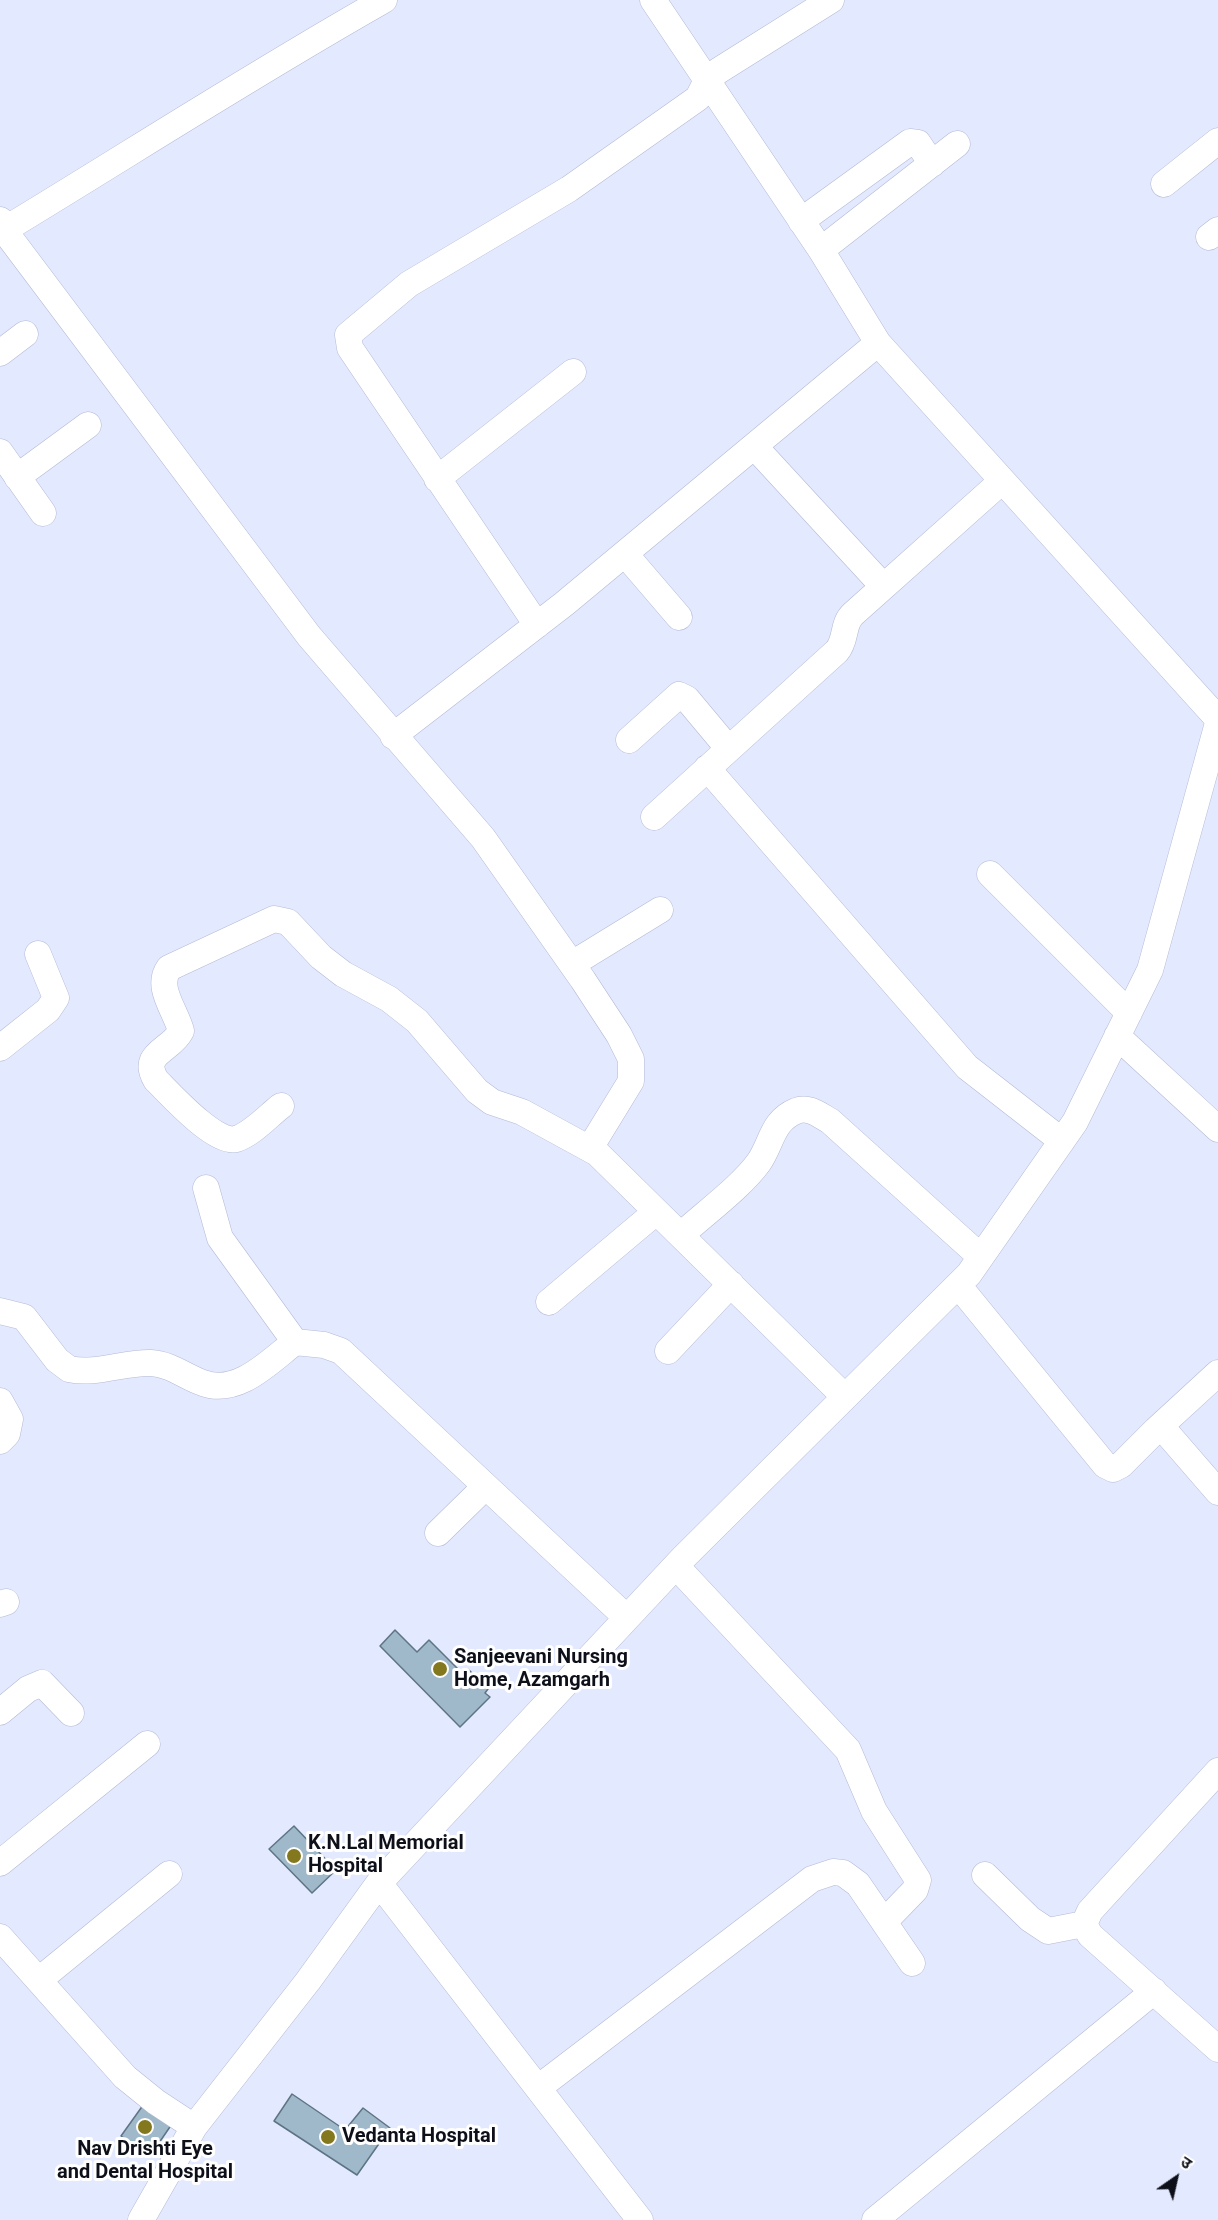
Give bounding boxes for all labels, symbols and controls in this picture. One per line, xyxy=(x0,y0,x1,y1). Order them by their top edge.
place label: Sanjeevani Nursing Home, Azamgarh xyxy=(454,1646,628,1693)
marker: Sanjeevani Nursing Home, Azamgarh xyxy=(431,1660,449,1678)
place label: K.N.Lal Memorial Hospital xyxy=(308,1832,464,1879)
marker: K.N.Lal Memorial Hospital xyxy=(285,1847,303,1865)
marker: Nav Drishti Eye and Dental Hospital xyxy=(136,2118,154,2136)
place label: Vedanta Hospital xyxy=(342,2125,496,2149)
marker: Vedanta Hospital xyxy=(319,2128,337,2146)
place label: Nav Drishti Eye and Dental Hospital xyxy=(57,2138,233,2185)
north arrow xyxy=(1146,2148,1206,2208)
text: उ xyxy=(1177,2152,1196,2173)

